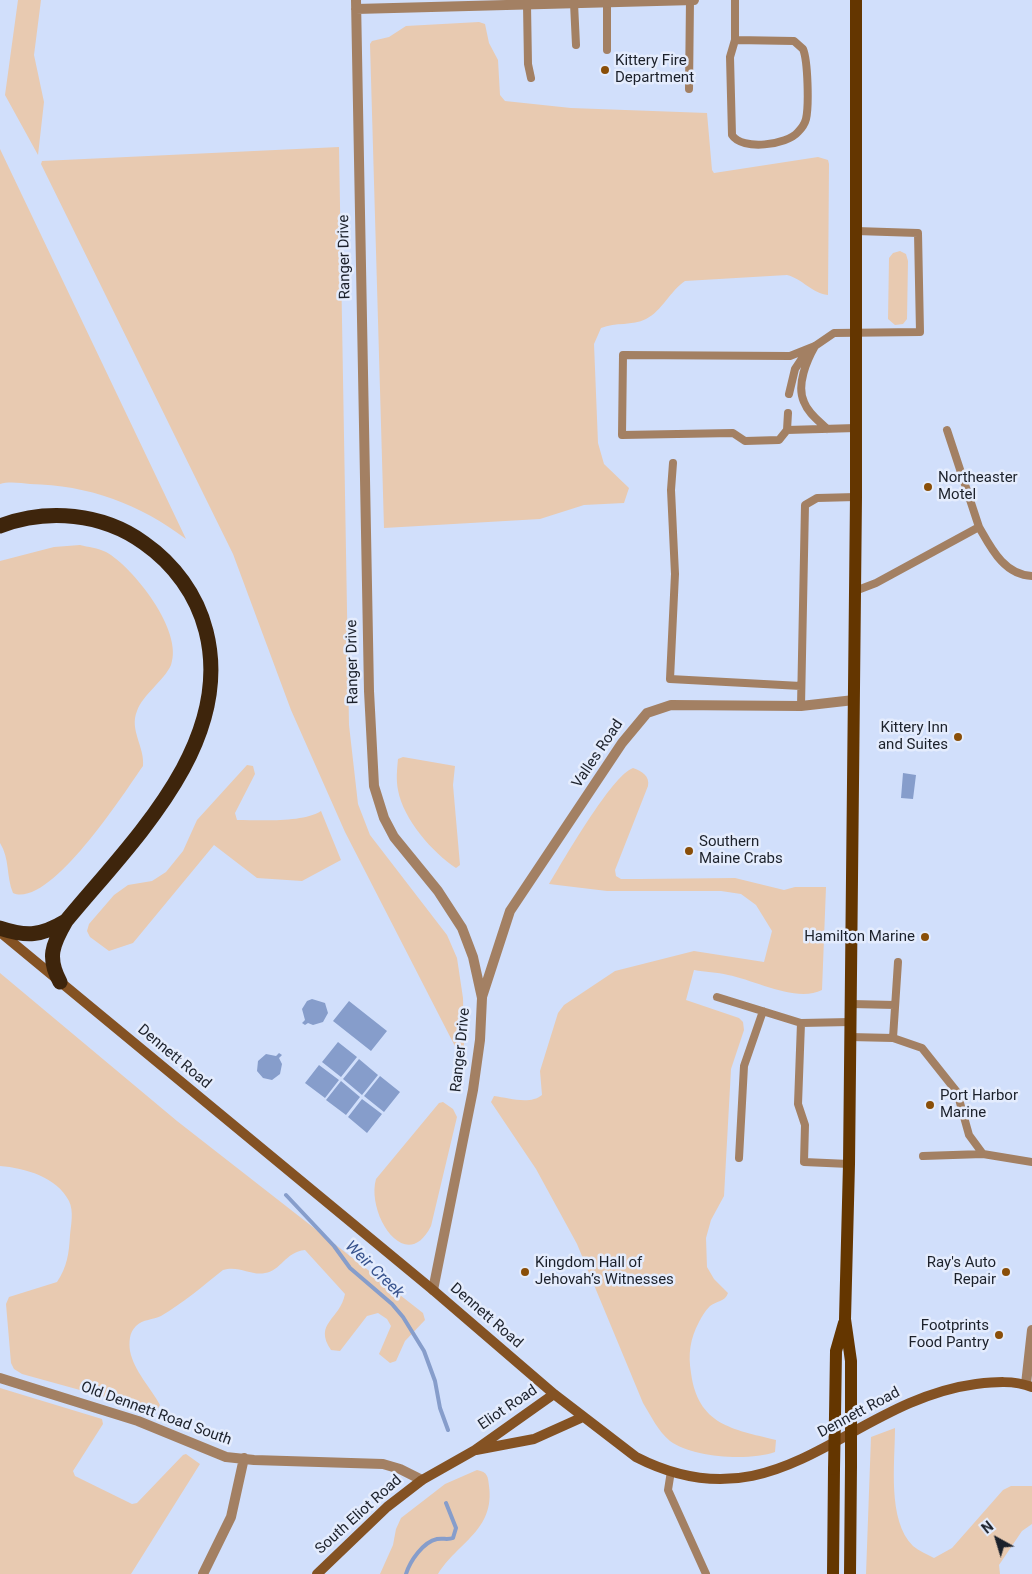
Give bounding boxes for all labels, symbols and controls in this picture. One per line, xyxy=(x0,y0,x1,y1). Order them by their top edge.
place label: Kittery Fire Department xyxy=(615,52,694,87)
marker: Kittery Fire Department xyxy=(599,64,611,76)
street label: Ranger Drive xyxy=(335,215,355,299)
place label: Northeaster Motel xyxy=(938,469,1018,504)
marker: Northeaster Motel xyxy=(922,481,934,493)
street label: Ranger Drive xyxy=(343,620,363,704)
street label: Valles Road xyxy=(569,716,627,792)
place label: Kittery Inn and Suites xyxy=(878,719,948,754)
marker: Kittery Inn and Suites xyxy=(952,731,964,743)
place label: Southern Maine Crabs xyxy=(699,833,783,868)
marker: Southern Maine Crabs xyxy=(683,845,695,857)
place label: Hamilton Marine xyxy=(804,928,915,946)
marker: Hamilton Marine xyxy=(919,931,931,943)
street label: Ranger Drive xyxy=(448,1007,474,1093)
street label: Dennett Road xyxy=(134,1021,214,1093)
place label: Port Harbor Marine xyxy=(940,1087,1018,1122)
marker: Port Harbor Marine xyxy=(924,1099,936,1111)
water label: Weir Creek xyxy=(341,1237,407,1303)
place label: Kingdom Hall of Jehovah’s Witnesses xyxy=(535,1254,674,1289)
place label: Ray's Auto Repair xyxy=(927,1254,996,1289)
marker: Kingdom Hall of Jehovah’s Witnesses xyxy=(519,1266,531,1278)
marker: Ray's Auto Repair xyxy=(1000,1266,1012,1278)
street label: Dennett Road xyxy=(446,1280,526,1352)
place label: Footprints Food Pantry xyxy=(909,1317,989,1352)
marker: Footprints Food Pantry xyxy=(993,1329,1005,1341)
street label: Old Dennett Road South xyxy=(78,1378,234,1450)
street label: Eliot Road xyxy=(475,1382,541,1434)
street label: Dennett Road xyxy=(815,1384,903,1442)
street label: South Eliot Road xyxy=(312,1471,406,1559)
north arrow xyxy=(972,1514,1022,1564)
text: N xyxy=(979,1518,996,1537)

